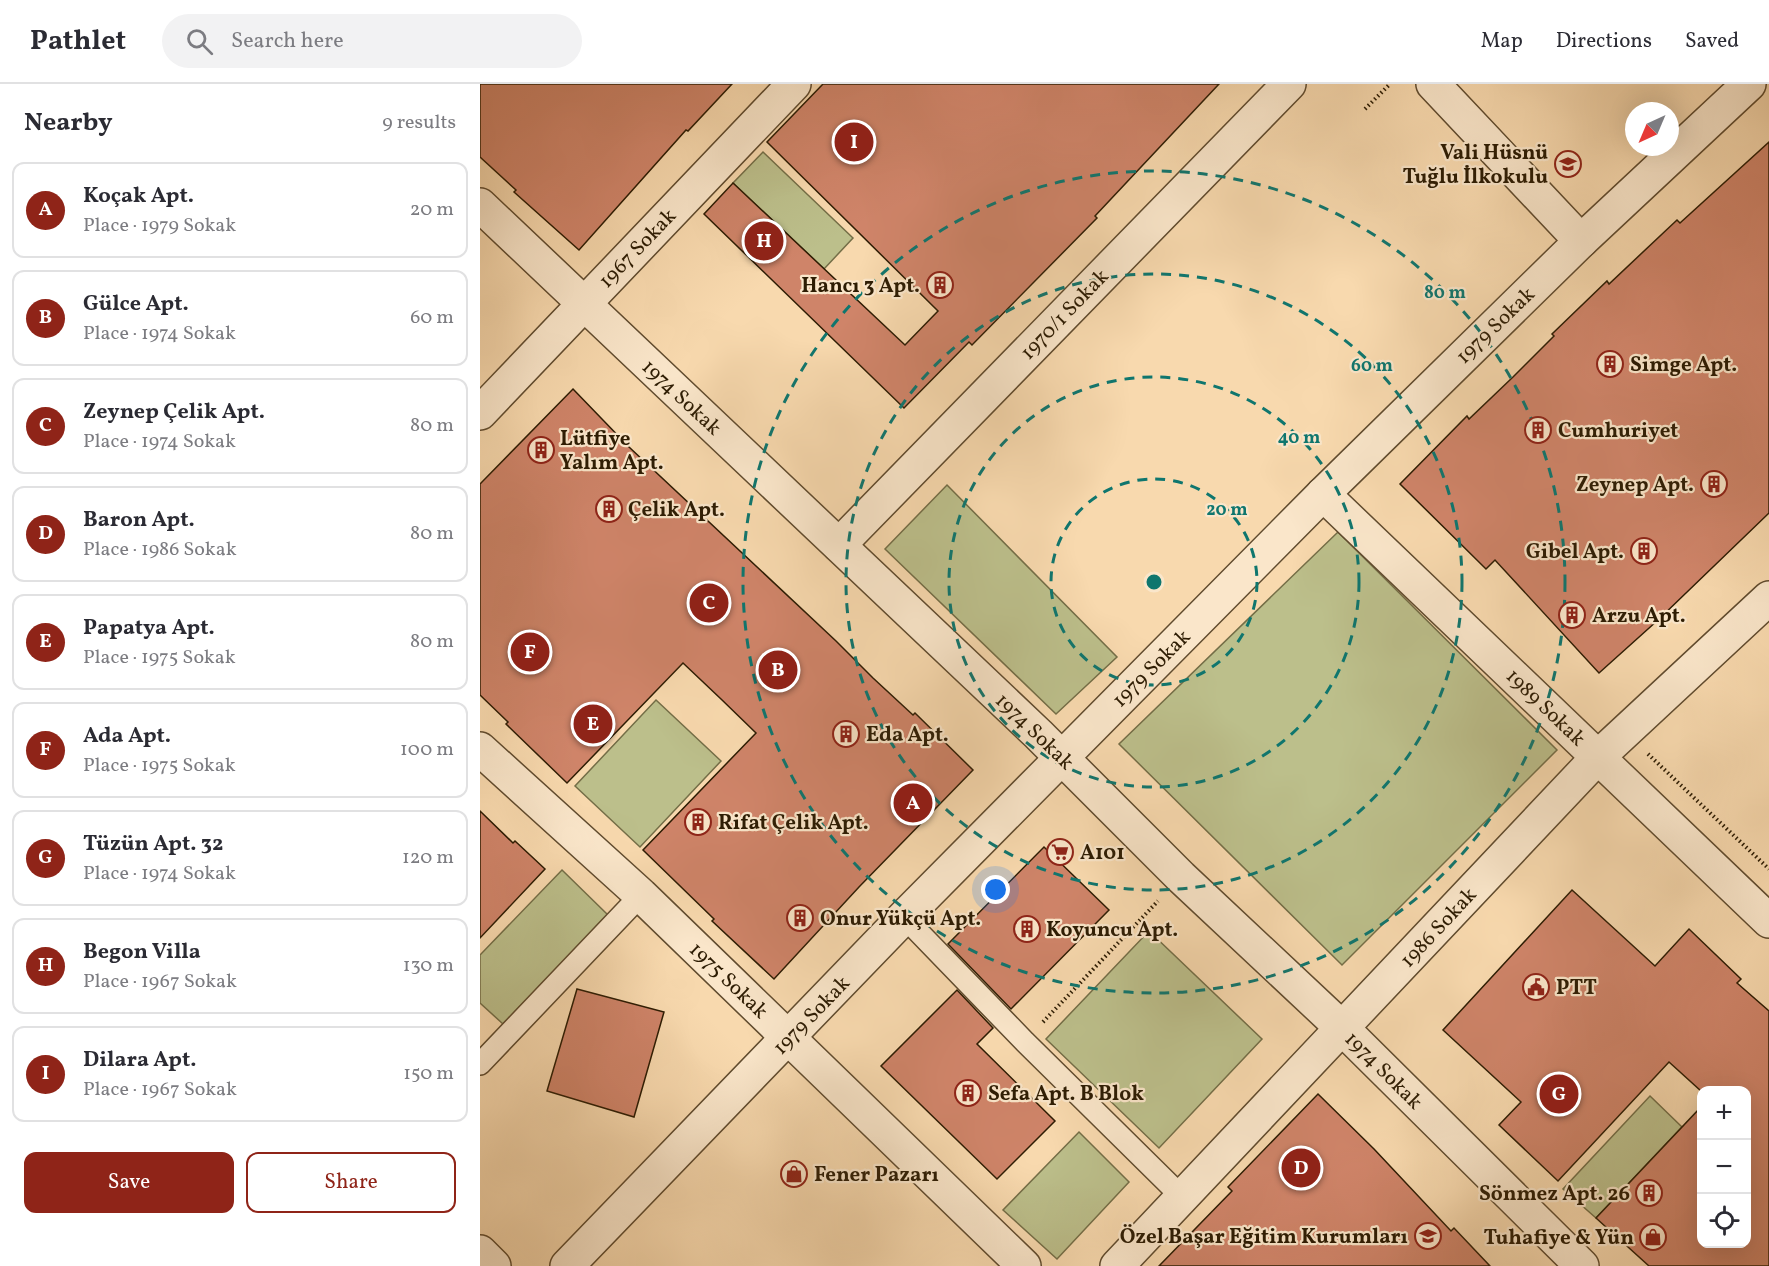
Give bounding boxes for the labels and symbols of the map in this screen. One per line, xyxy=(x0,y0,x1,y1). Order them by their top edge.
north arrow xyxy=(1625,102,1679,156)
pin: I xyxy=(834,120,874,164)
place label: Vali Hüsnü Tuğlu İlkokulu xyxy=(1402,139,1548,192)
school or university icon: Vali Hüsnü Tuğlu İlkokulu xyxy=(1553,149,1583,179)
street label: 1967 Sokak xyxy=(593,202,684,295)
pin: H xyxy=(744,218,784,264)
street label: 1970/1 Sokak xyxy=(1014,263,1116,367)
building icon: Hancı 3 Apt. xyxy=(925,270,955,300)
place label: Hancı 3 Apt. xyxy=(801,272,920,301)
text: 80 m xyxy=(1424,281,1466,306)
street label: 1979 Sokak xyxy=(1450,281,1542,371)
building icon: Simge Apt. xyxy=(1595,349,1625,379)
place label: Simge Apt. xyxy=(1630,351,1737,380)
street label: 1974 Sokak xyxy=(635,353,728,443)
text: 60 m xyxy=(1351,354,1393,379)
building icon: Cumhuriyet xyxy=(1523,415,1553,445)
place label: Cumhuriyet xyxy=(1558,417,1678,446)
place label: Lütfiye Yalım Apt. xyxy=(560,425,664,478)
text: 40 m xyxy=(1278,426,1320,451)
building icon: Lütfiye Yalım Apt. xyxy=(526,435,556,465)
building icon: Zeynep Apt. xyxy=(1699,469,1729,499)
place label: Zeynep Apt. xyxy=(1576,471,1694,500)
building icon: Çelik Apt. xyxy=(594,494,624,524)
place label: Çelik Apt. xyxy=(628,496,725,525)
text: 20 m xyxy=(1206,498,1248,523)
building icon: Gibel Apt. xyxy=(1629,536,1659,566)
place label: Gibel Apt. xyxy=(1526,538,1624,567)
centre of rings xyxy=(1144,572,1164,592)
pin: C xyxy=(690,580,728,626)
building icon: Arzu Apt. xyxy=(1557,600,1587,630)
place label: Arzu Apt. xyxy=(1592,602,1686,631)
street label: 1979 Sokak xyxy=(1106,623,1198,715)
pin: F xyxy=(511,630,550,674)
pin: B xyxy=(758,648,798,692)
street label: 1989 Sokak xyxy=(1499,663,1592,754)
street label: 1974 Sokak xyxy=(988,687,1080,778)
pin: E xyxy=(574,702,612,746)
building icon: Eda Apt. xyxy=(831,719,861,749)
place label: Eda Apt. xyxy=(866,721,949,750)
pin: A xyxy=(894,780,932,826)
building icon: Rifat Çelik Apt. xyxy=(683,807,713,837)
place label: Rifat Çelik Apt. xyxy=(718,809,869,838)
supermarket icon: A101 xyxy=(1045,837,1075,867)
place label: A101 xyxy=(1080,839,1125,868)
your location xyxy=(981,875,1010,904)
street label: 1986 Sokak xyxy=(1394,881,1484,975)
building icon: Onur Yükçü Apt. xyxy=(785,903,815,933)
place label: Onur Yükçü Apt. xyxy=(820,905,981,934)
building icon: Koyuncu Apt. xyxy=(1012,914,1042,944)
place label: Koyuncu Apt. xyxy=(1046,916,1178,945)
street label: 1975 Sokak xyxy=(682,936,774,1026)
street label: 1979 Sokak xyxy=(767,970,858,1062)
public building icon: PTT xyxy=(1521,972,1551,1002)
place label: PTT xyxy=(1556,974,1597,1003)
street label: 1974 Sokak xyxy=(1337,1026,1429,1117)
pin: G xyxy=(1540,1072,1578,1116)
building icon: Sefa Apt. B Blok xyxy=(953,1078,983,1108)
place label: Sefa Apt. B Blok xyxy=(988,1080,1144,1109)
pin: D xyxy=(1282,1146,1320,1190)
shop icon: Fener Pazarı xyxy=(779,1159,809,1189)
place label: Fener Pazarı xyxy=(814,1161,939,1190)
building icon: Sönmez Apt. 26 xyxy=(1634,1178,1664,1208)
place label: Sönmez Apt. 26 xyxy=(1479,1180,1630,1209)
school or university icon: Özel Başar Eğitim Kurumları xyxy=(1413,1221,1443,1251)
shop icon: Tuhafiye & Yün xyxy=(1638,1222,1668,1252)
place label: Özel Başar Eğitim Kurumları xyxy=(1120,1223,1408,1252)
place label: Tuhafiye & Yün xyxy=(1483,1224,1634,1253)

